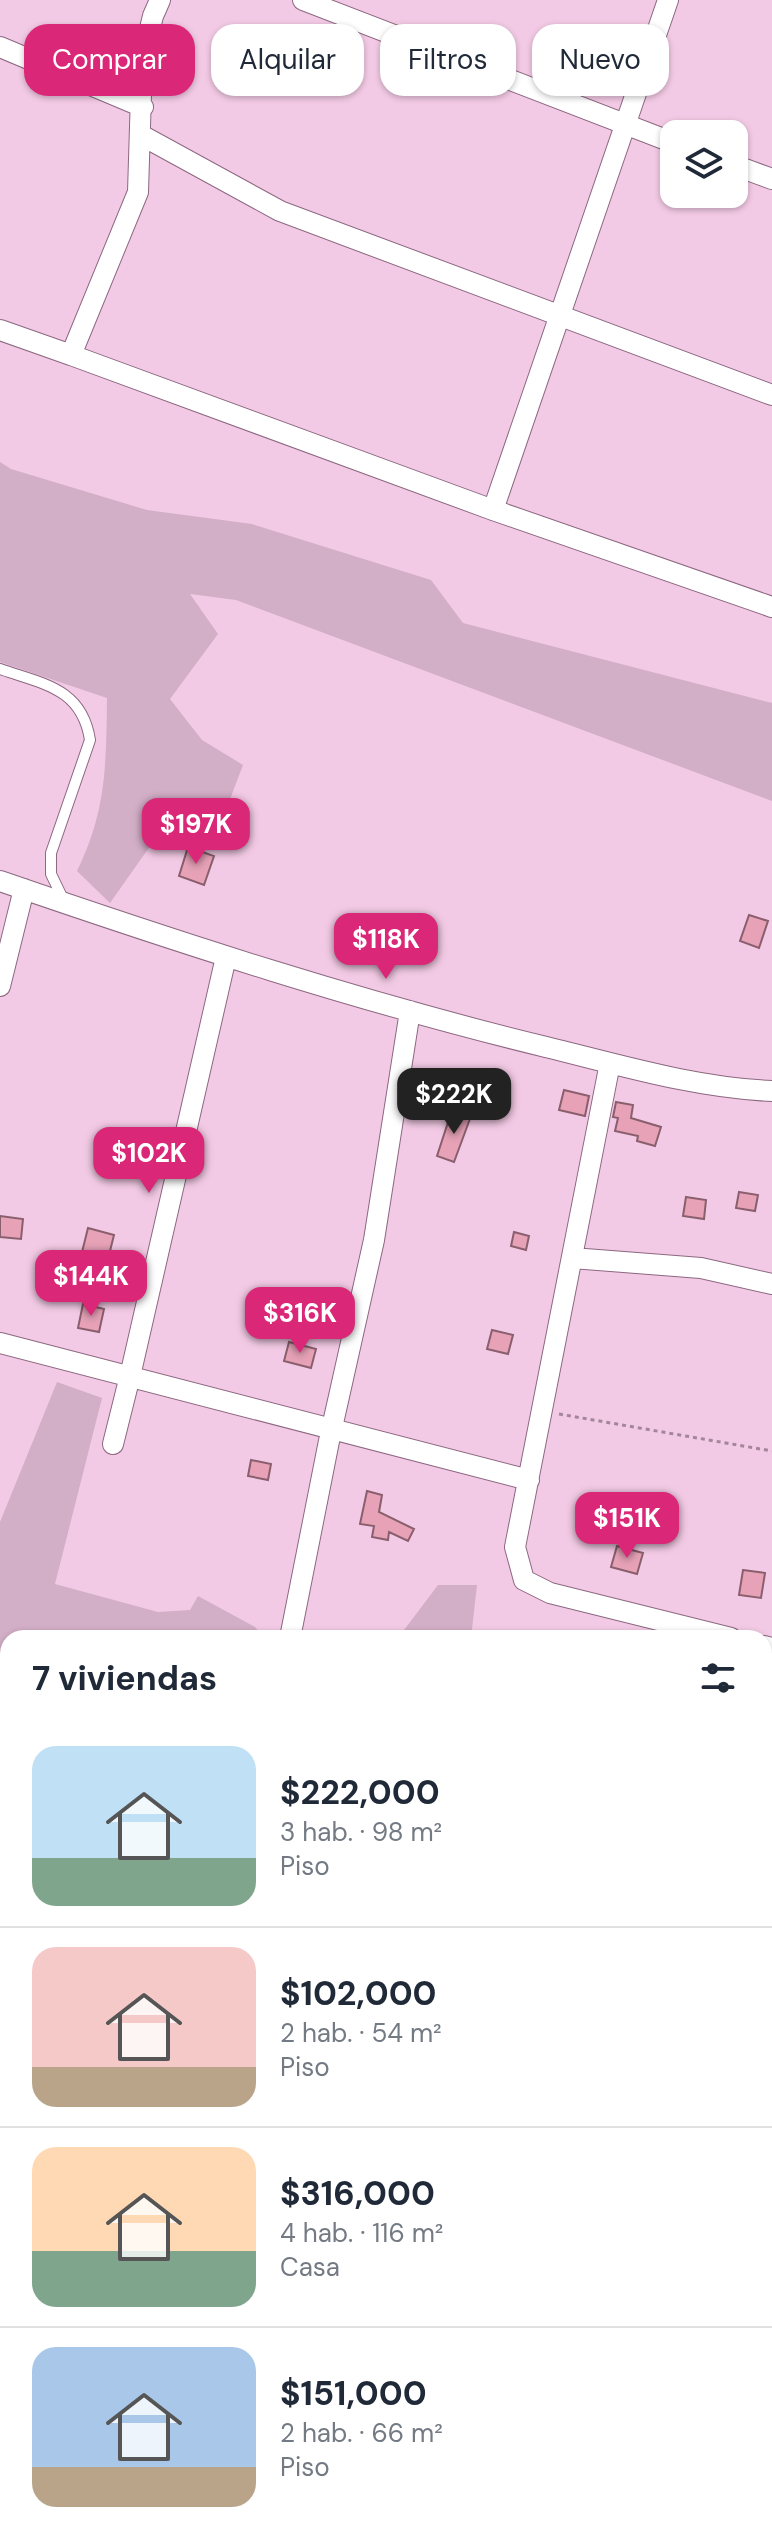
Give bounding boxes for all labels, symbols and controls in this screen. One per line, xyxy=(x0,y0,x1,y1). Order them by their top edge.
chip: Comprar xyxy=(24,24,195,96)
chip: Alquilar xyxy=(211,24,364,96)
chip: Filtros xyxy=(380,24,516,96)
chip: Nuevo xyxy=(532,24,669,96)
map controls xyxy=(660,120,748,208)
button: layers xyxy=(660,120,748,208)
pin: $197K xyxy=(140,798,252,866)
text: $197K xyxy=(160,807,232,841)
pin: $118K xyxy=(330,913,442,981)
text: $118K xyxy=(352,922,420,956)
pin: $222K xyxy=(398,1068,510,1136)
text: $222K xyxy=(415,1077,493,1111)
pin: $102K xyxy=(93,1127,205,1195)
text: $102K xyxy=(111,1136,187,1170)
pin: $144K xyxy=(35,1250,147,1318)
text: $144K xyxy=(53,1259,129,1293)
pin: $316K xyxy=(244,1287,356,1355)
text: $316K xyxy=(263,1296,337,1330)
pin: $151K xyxy=(571,1492,683,1560)
text: $151K xyxy=(593,1501,661,1535)
text: 7 viviendas xyxy=(32,1656,217,1701)
icon: filters xyxy=(696,1656,740,1700)
text: $222,000 xyxy=(280,1770,440,1815)
icon: home xyxy=(96,1778,192,1874)
text: 3 hab. · 98 m² xyxy=(280,1815,442,1849)
text: Piso xyxy=(280,1849,330,1883)
text: $102,000 xyxy=(280,1971,437,2016)
icon: home xyxy=(96,1979,192,2075)
text: 2 hab. · 54 m² xyxy=(280,2016,442,2050)
text: Piso xyxy=(280,2050,330,2084)
text: $316,000 xyxy=(280,2171,435,2216)
icon: home xyxy=(96,2179,192,2275)
text: 4 hab. · 116 m² xyxy=(280,2216,443,2250)
text: Casa xyxy=(280,2250,340,2284)
text: $151,000 xyxy=(280,2371,427,2416)
icon: home xyxy=(96,2379,192,2475)
text: 2 hab. · 66 m² xyxy=(280,2416,443,2450)
text: Piso xyxy=(280,2450,330,2484)

